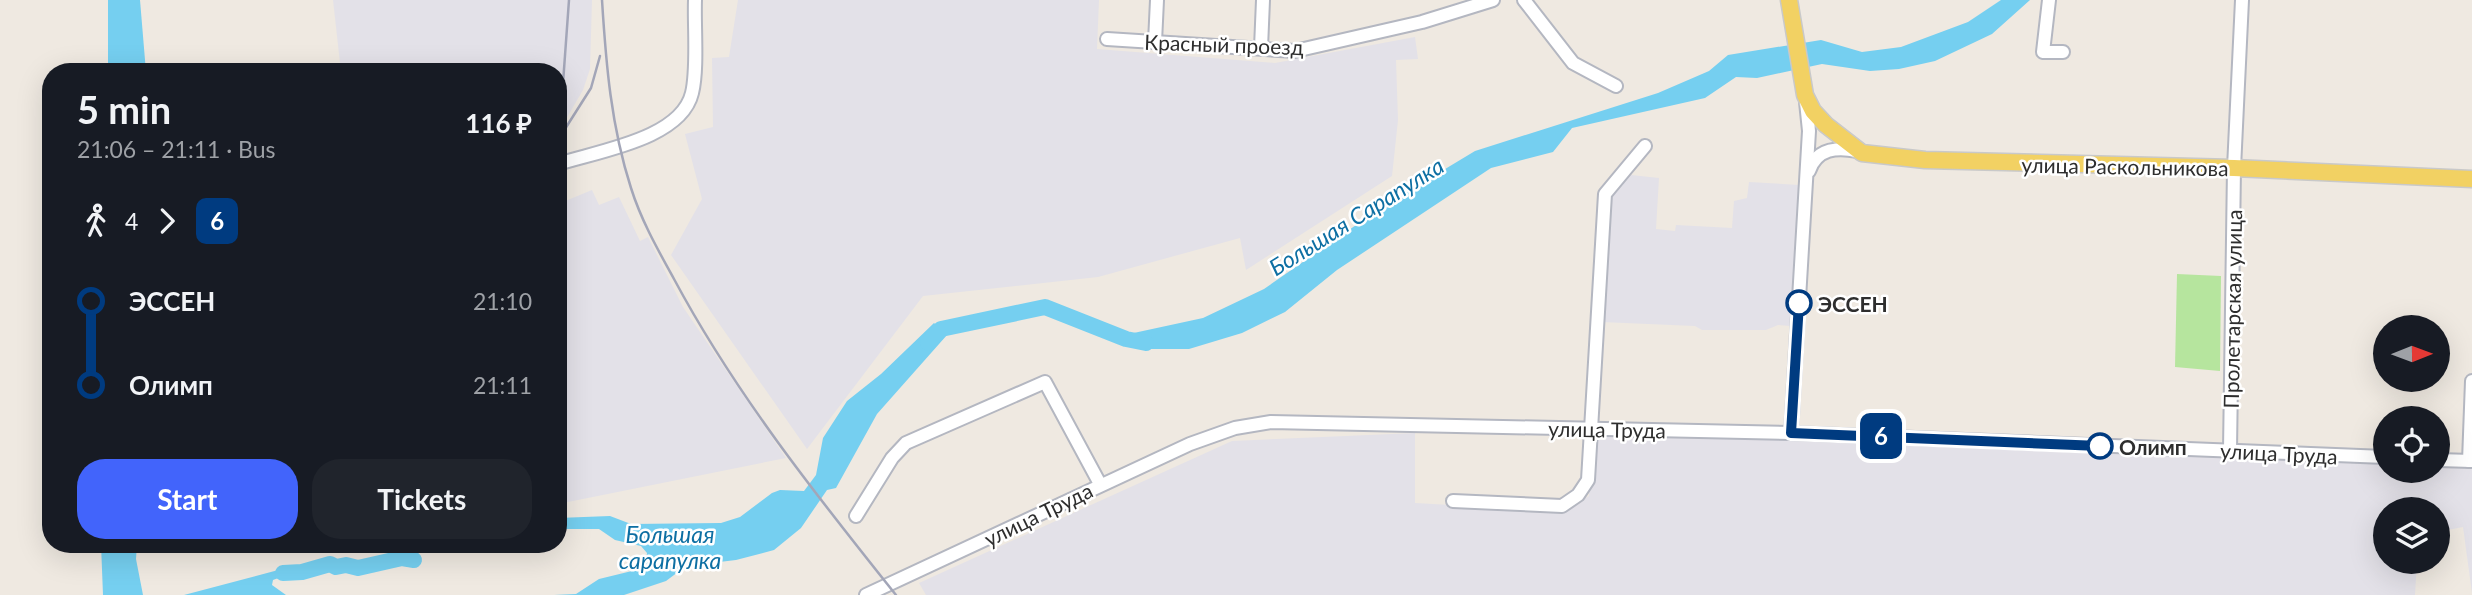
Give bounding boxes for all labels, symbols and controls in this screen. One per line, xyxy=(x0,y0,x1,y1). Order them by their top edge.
street label: Красный проезд xyxy=(1144,29,1304,59)
text: 5 min xyxy=(77,86,171,132)
text: 116 ₽ xyxy=(465,107,532,139)
text: 21:06 – 21:11 · Bus xyxy=(77,135,276,163)
water label: Большая Сарапулка xyxy=(1263,151,1449,281)
street label: улица Раскольникова xyxy=(2021,152,2229,180)
icon: walk xyxy=(77,202,115,240)
icon: forward xyxy=(148,202,186,240)
text: 6 xyxy=(210,206,224,235)
text: 4 xyxy=(125,207,138,235)
street label: Пролетарская улица xyxy=(2218,209,2246,409)
text: ЭССЕН xyxy=(129,285,215,317)
text: 21:10 xyxy=(473,287,532,315)
marker: ЭССЕН xyxy=(1786,290,1812,316)
place label: ЭССЕН xyxy=(1818,291,1888,316)
north arrow xyxy=(2373,315,2450,392)
map controls xyxy=(2373,315,2450,574)
text: Олимп xyxy=(129,369,213,401)
text: 21:11 xyxy=(473,371,532,399)
button: locate xyxy=(2373,406,2450,483)
line badge: 6 xyxy=(1858,413,1904,459)
street label: улица Труда xyxy=(1548,415,1666,443)
text: 6 xyxy=(1874,421,1888,450)
marker: Олимп xyxy=(2087,433,2113,459)
place label: Олимп xyxy=(2119,434,2187,459)
street label: улица Труда xyxy=(2220,437,2338,469)
button: Start xyxy=(77,459,298,539)
button: Tickets xyxy=(312,459,532,539)
street label: улица Труда xyxy=(980,477,1096,551)
button: layers xyxy=(2373,497,2450,574)
water label: Большая сарапулка xyxy=(619,520,721,574)

